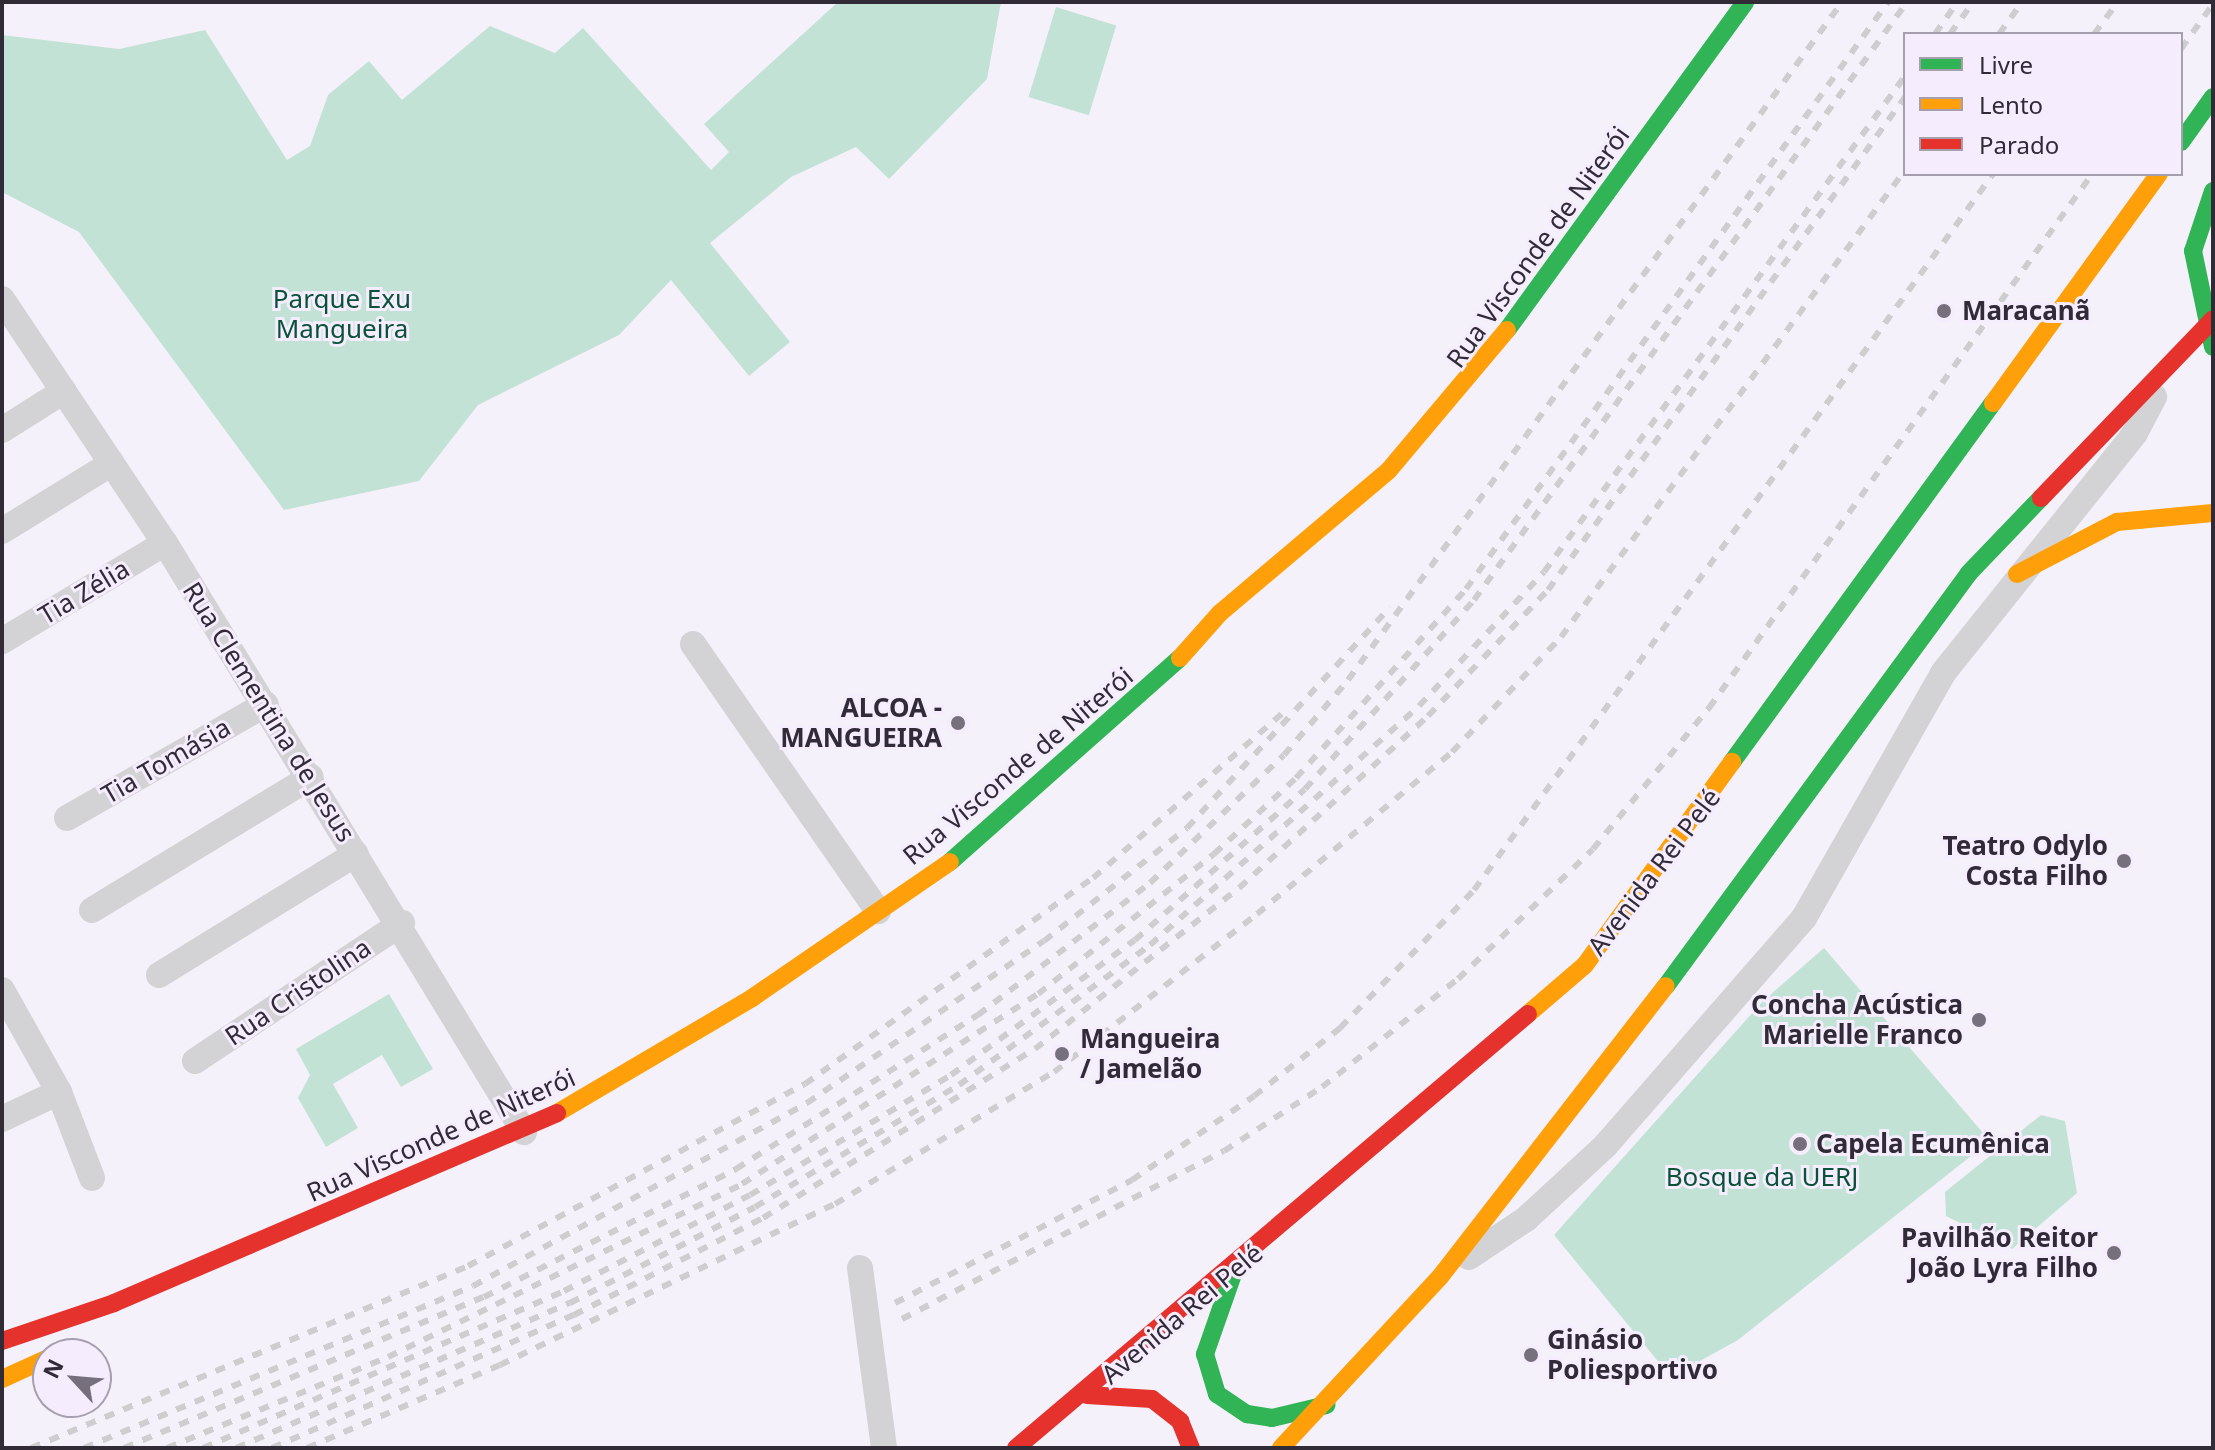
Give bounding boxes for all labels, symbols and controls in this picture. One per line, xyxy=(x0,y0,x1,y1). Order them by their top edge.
legend xyxy=(1903,32,2183,176)
text: Livre xyxy=(1979,48,2033,81)
text: Lento xyxy=(1979,88,2043,121)
street label: Rua Visconde de Niterói xyxy=(1440,120,1636,374)
text: Parado xyxy=(1979,128,2059,161)
park label: Parque Exu Mangueira xyxy=(273,283,411,344)
place label: Maracanã xyxy=(1962,295,2090,327)
marker: Maracanã xyxy=(1933,300,1955,322)
street label: Tia Zélia xyxy=(33,553,135,631)
street label: Rua Clementina de Jesus xyxy=(176,576,362,848)
street label: Rua Visconde de Niterói xyxy=(897,661,1139,871)
place label: ALCOA - MANGUEIRA xyxy=(780,692,942,754)
street label: Tia Tomásia xyxy=(96,712,236,810)
marker: ALCOA - MANGUEIRA xyxy=(949,714,967,732)
street label: Avenida Rei Pelé xyxy=(1581,782,1727,962)
place label: Teatro Odylo Costa Filho xyxy=(1942,830,2108,892)
marker: Teatro Odylo Costa Filho xyxy=(2115,852,2133,870)
street label: Rua Cristolina xyxy=(219,932,377,1052)
place label: Concha Acústica Marielle Franco xyxy=(1751,989,1963,1050)
marker: Concha Acústica Marielle Franco xyxy=(1970,1011,1988,1029)
place label: Mangueira / Jamelão xyxy=(1080,1023,1220,1084)
marker: Mangueira / Jamelão xyxy=(1051,1043,1073,1065)
street label: Rua Visconde de Niterói xyxy=(302,1062,580,1208)
place label: Capela Ecumênica xyxy=(1816,1128,2050,1160)
marker: Capela Ecumênica xyxy=(1791,1135,1809,1153)
park label: Bosque da UERJ xyxy=(1666,1161,1858,1193)
place label: Pavilhão Reitor João Lyra Filho xyxy=(1901,1222,2098,1284)
street label: Avenida Rei Pelé xyxy=(1095,1238,1269,1390)
marker: Pavilhão Reitor João Lyra Filho xyxy=(2105,1244,2123,1262)
place label: Ginásio Poliesportivo xyxy=(1547,1324,1718,1386)
north arrow xyxy=(32,1338,112,1418)
marker: Ginásio Poliesportivo xyxy=(1522,1346,1540,1364)
text: N xyxy=(35,1354,70,1383)

